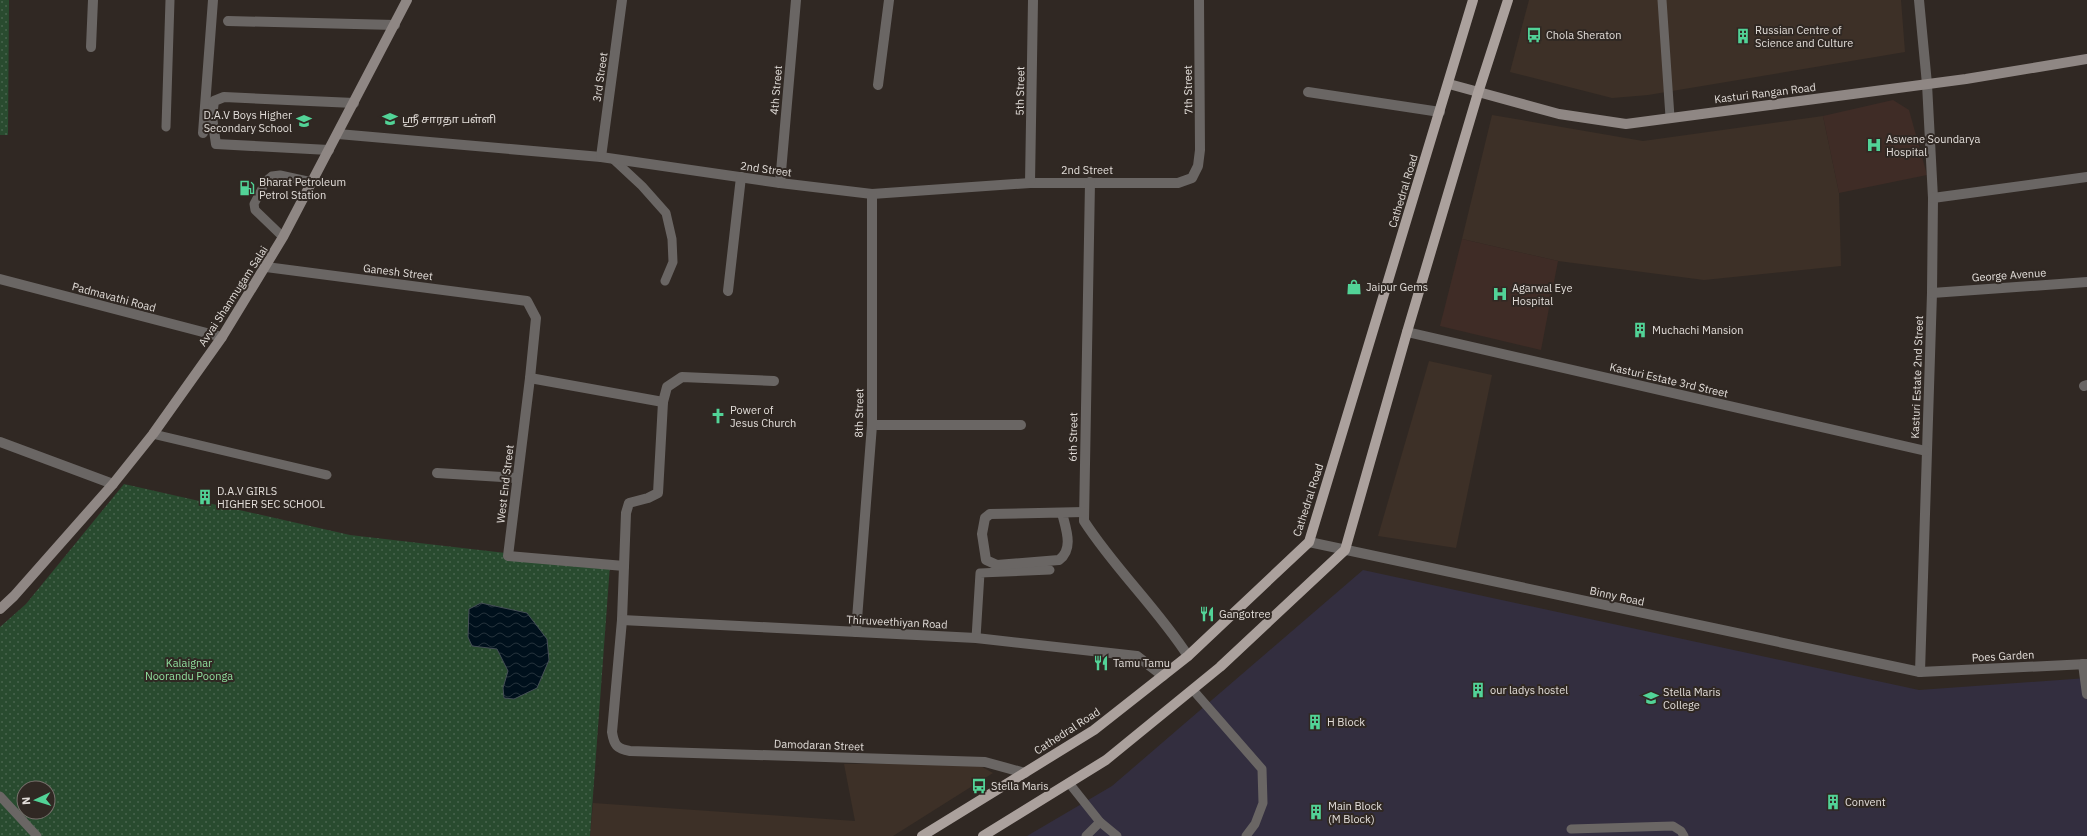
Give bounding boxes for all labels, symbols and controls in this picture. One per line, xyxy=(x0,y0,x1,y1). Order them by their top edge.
place label: Russian Centre of Science and Culture xyxy=(1755,23,1853,50)
bus stop icon: Chola Sheraton xyxy=(1525,26,1543,44)
building icon: Russian Centre of Science and Culture xyxy=(1734,27,1752,45)
place label: Chola Sheraton xyxy=(1546,28,1621,42)
street label: 3rd Street xyxy=(590,51,610,103)
street label: 4th Street xyxy=(767,65,785,115)
street label: 7th Street xyxy=(1181,65,1195,115)
street label: 5th Street xyxy=(1013,66,1027,116)
street label: Kasturi Rangan Road xyxy=(1713,80,1817,106)
place label: D.A.V Boys Higher Secondary School xyxy=(204,108,292,135)
school or university icon: ஸ்ரீ சாரதா பள்ளி xyxy=(381,110,399,128)
school or university icon: D.A.V Boys Higher Secondary School xyxy=(295,112,313,130)
place label: ஸ்ரீ சாரதா பள்ளி xyxy=(402,112,496,127)
place label: Aswene Soundarya Hospital xyxy=(1886,132,1980,159)
hospital icon: Aswene Soundarya Hospital xyxy=(1865,136,1883,154)
street label: Cathedral Road xyxy=(1385,153,1421,229)
street label: 2nd Street xyxy=(739,158,793,180)
street label: 2nd Street xyxy=(1061,163,1113,177)
place label: Bharat Petroleum Petrol Station xyxy=(259,175,346,202)
fuel station icon: Bharat Petroleum Petrol Station xyxy=(238,179,256,197)
street label: Avvai Shanmugam Salai xyxy=(195,243,271,349)
street label: Ganesh Street xyxy=(362,261,434,283)
street label: George Avenue xyxy=(1971,265,2047,285)
shop icon: Jaipur Gems xyxy=(1345,278,1363,296)
street label: Padmavathi Road xyxy=(71,279,157,315)
place label: Jaipur Gems xyxy=(1366,280,1428,294)
place label: Agarwal Eye Hospital xyxy=(1512,281,1573,308)
hospital icon: Agarwal Eye Hospital xyxy=(1491,285,1509,303)
street label: Kasturi Estate 2nd Street xyxy=(1908,315,1926,439)
building icon: Muchachi Mansion xyxy=(1631,321,1649,339)
place label: Muchachi Mansion xyxy=(1652,323,1744,337)
street label: Kasturi Estate 3rd Street xyxy=(1608,360,1730,400)
street label: 8th Street xyxy=(852,388,866,438)
place label: Power of Jesus Church xyxy=(730,403,796,430)
church icon: Power of Jesus Church xyxy=(709,407,727,425)
street label: 6th Street xyxy=(1066,412,1080,462)
street label: West End Street xyxy=(493,444,517,524)
street label: Cathedral Road xyxy=(1290,462,1326,538)
place label: D.A.V GIRLS HIGHER SEC SCHOOL xyxy=(217,484,325,511)
building icon: D.A.V GIRLS HIGHER SEC SCHOOL xyxy=(196,488,214,506)
street label: Binny Road xyxy=(1588,583,1646,609)
restaurant icon: Gangotree xyxy=(1198,605,1216,623)
place label: Gangotree xyxy=(1219,607,1271,621)
street label: Thiruveethiyan Road xyxy=(846,612,948,632)
street label: Poes Garden xyxy=(1971,647,2035,665)
restaurant icon: Tamu Tamu xyxy=(1092,654,1110,672)
park label: Kalaignar Noorandu Poonga xyxy=(145,656,233,683)
place label: Tamu Tamu xyxy=(1113,656,1170,670)
building icon: our ladys hostel xyxy=(1469,681,1487,699)
place label: our ladys hostel xyxy=(1490,683,1568,697)
place label: Stella Maris College xyxy=(1663,685,1721,712)
school or university icon: Stella Maris College xyxy=(1642,689,1660,707)
street label: Cathedral Road xyxy=(1031,704,1103,758)
building icon: H Block xyxy=(1306,713,1324,731)
place label: H Block xyxy=(1327,715,1365,729)
street label: Damodaran Street xyxy=(774,736,864,754)
bus stop icon: Stella Maris xyxy=(970,777,988,795)
place label: Stella Maris xyxy=(991,779,1049,793)
north arrow xyxy=(16,780,56,820)
building icon: Convent xyxy=(1824,793,1842,811)
place label: Convent xyxy=(1845,795,1886,809)
text: N xyxy=(19,796,33,805)
place label: Main Block (M Block) xyxy=(1328,799,1382,826)
building icon: Main Block (M Block) xyxy=(1307,803,1325,821)

